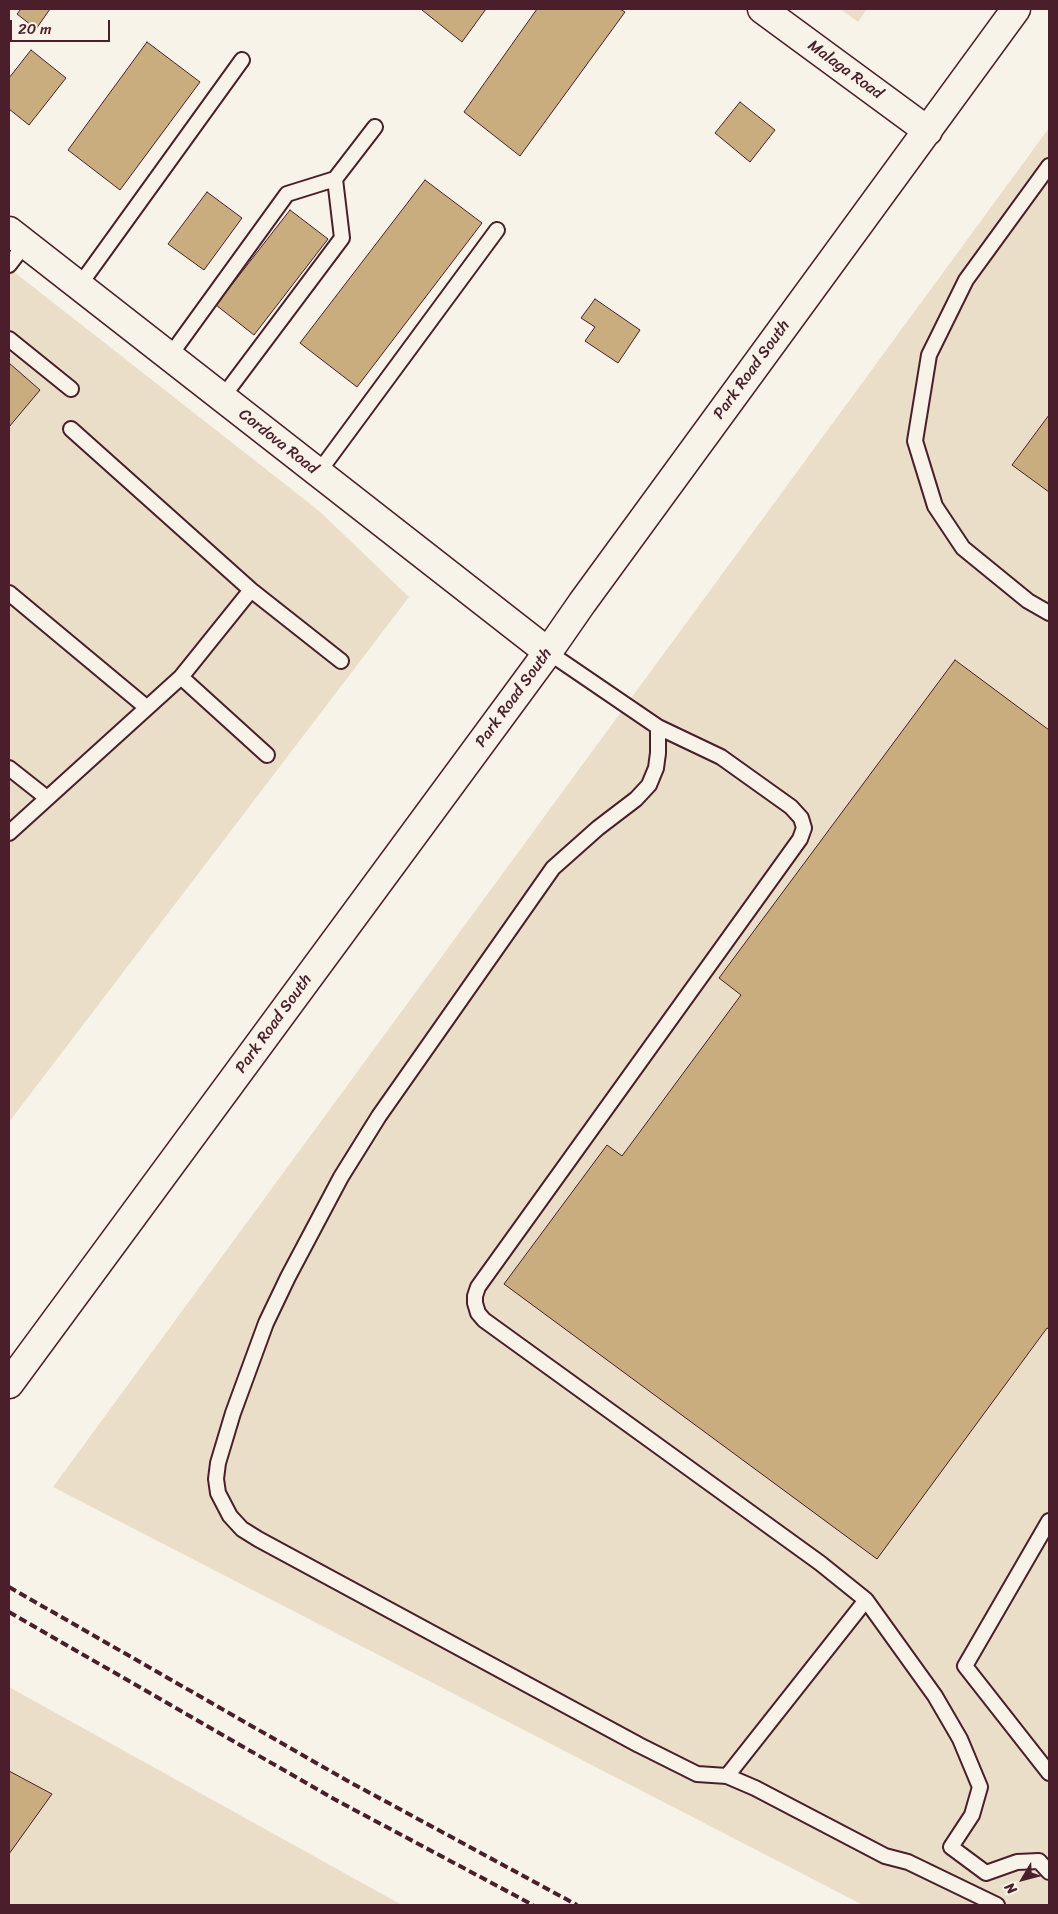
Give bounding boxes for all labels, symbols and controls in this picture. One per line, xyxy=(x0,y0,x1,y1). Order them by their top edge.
scale bar xyxy=(12,10,112,42)
text: 20 m xyxy=(18,16,52,42)
street label: Malaga Road xyxy=(804,36,886,104)
street label: Park Road South xyxy=(710,317,794,423)
street label: Cordova Road xyxy=(235,405,321,479)
street label: Park Road South xyxy=(472,645,556,751)
street label: Park Road South xyxy=(232,971,316,1077)
north arrow xyxy=(998,1854,1048,1904)
text: N xyxy=(998,1877,1024,1900)

